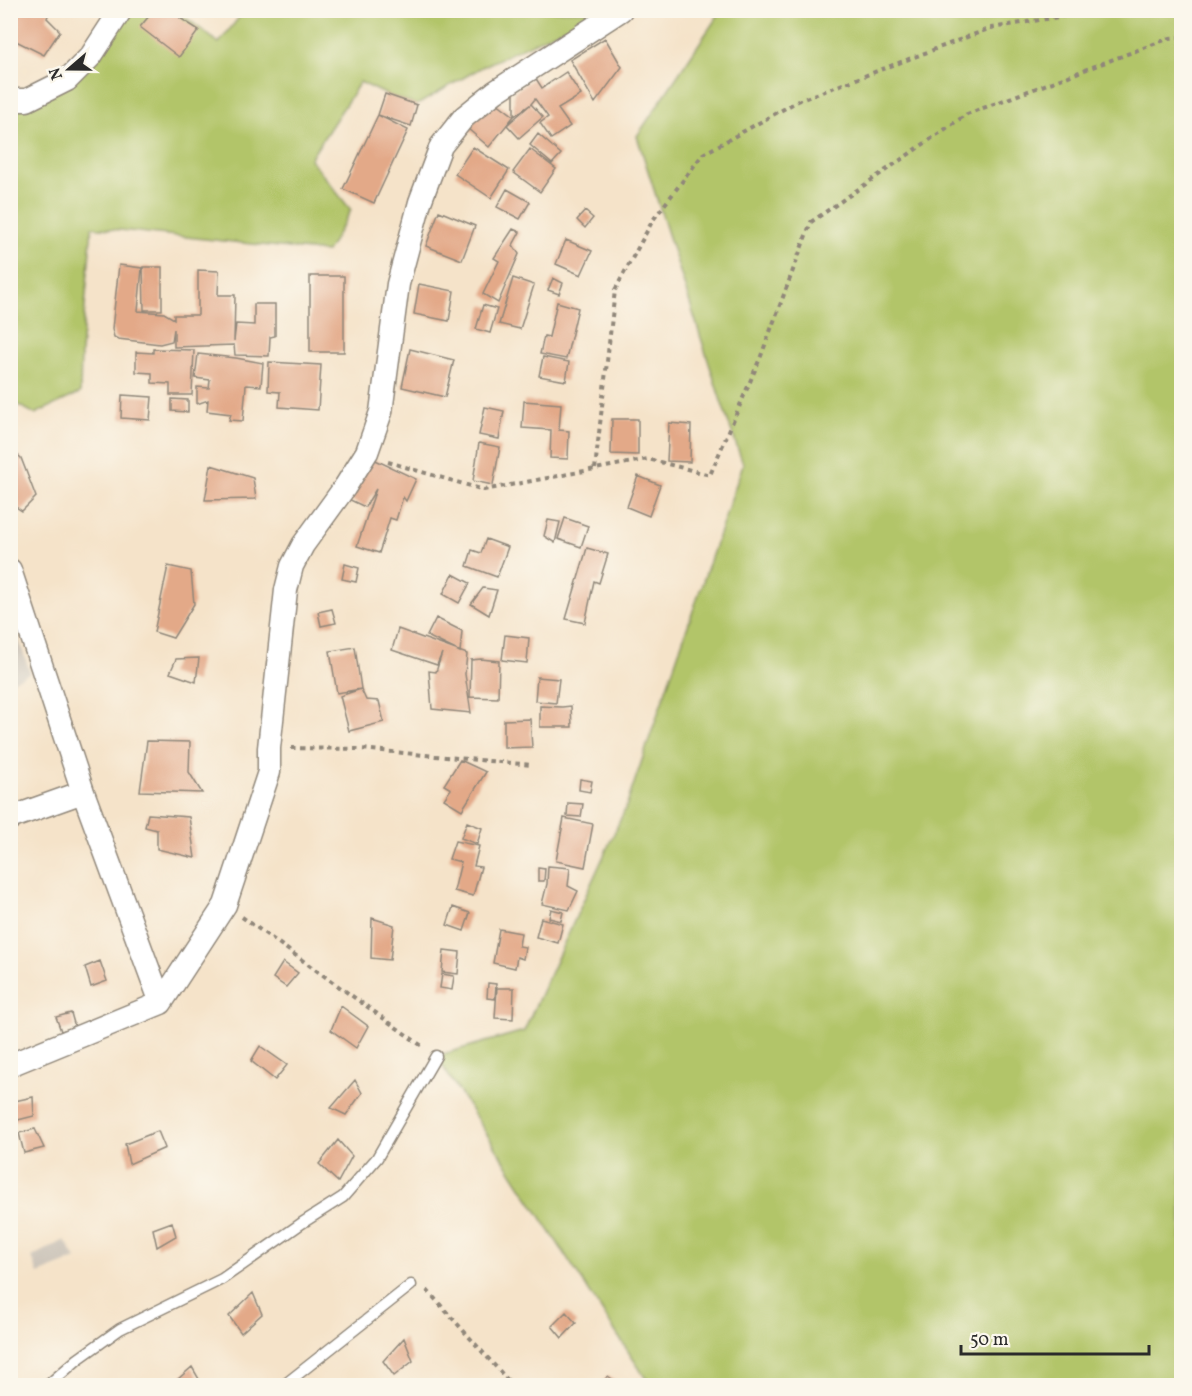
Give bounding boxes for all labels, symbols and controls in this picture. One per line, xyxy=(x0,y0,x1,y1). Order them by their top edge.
north arrow xyxy=(39,39,99,99)
text: N xyxy=(44,64,69,83)
scale bar xyxy=(961,1318,1148,1356)
text: 50 m xyxy=(970,1328,1009,1353)

